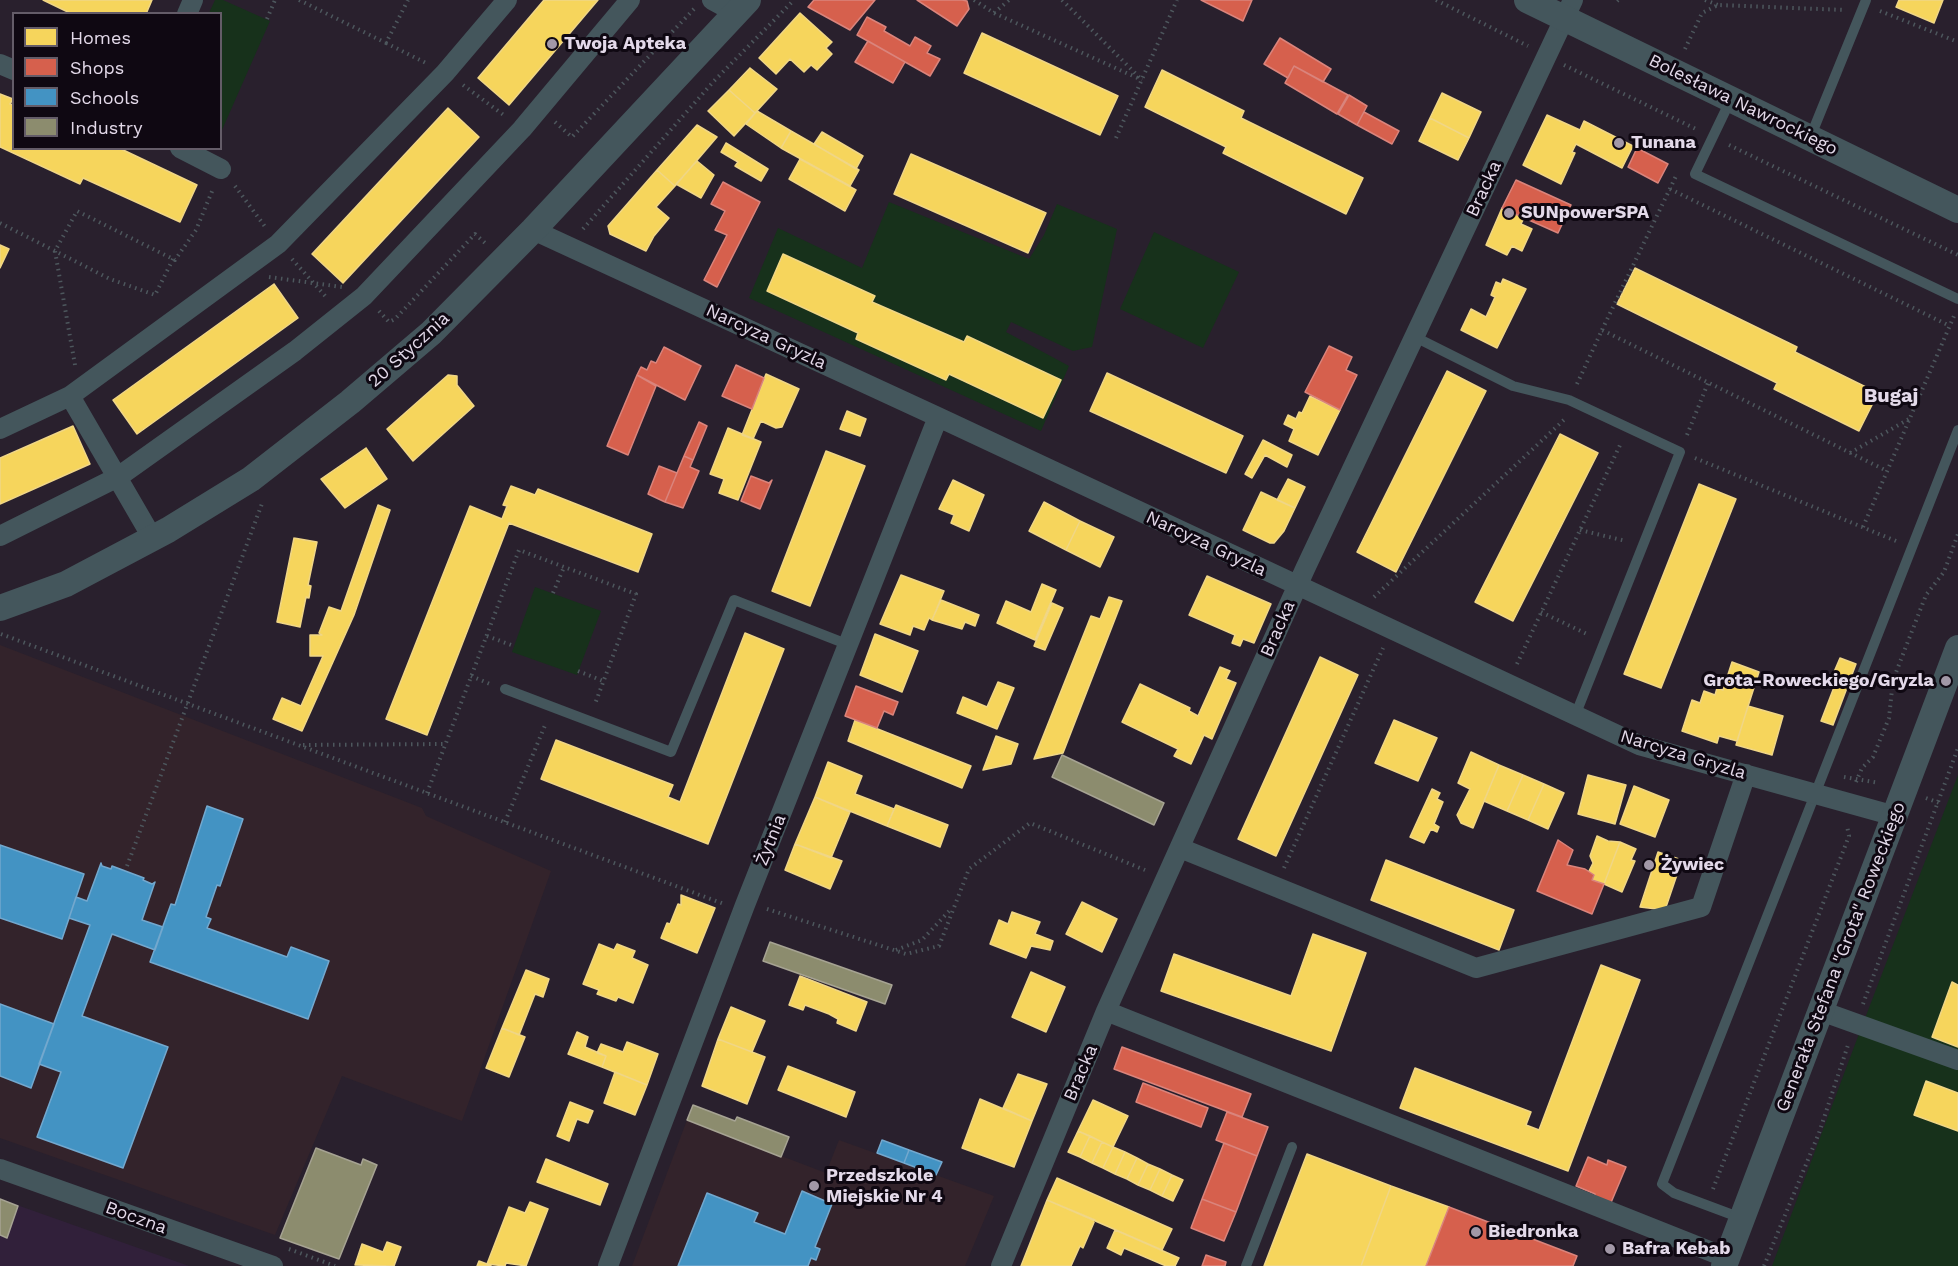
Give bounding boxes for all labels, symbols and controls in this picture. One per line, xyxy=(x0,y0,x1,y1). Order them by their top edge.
legend xyxy=(12,12,222,150)
text: Homes xyxy=(70,27,131,48)
place label: Twoja Apteka xyxy=(564,33,686,55)
marker: Twoja Apteka xyxy=(545,37,559,51)
street label: Bolesława Nawrockiego xyxy=(1645,50,1841,160)
text: Shops xyxy=(70,57,124,78)
text: Schools xyxy=(70,87,139,108)
text: Industry xyxy=(70,117,142,138)
place label: Tunana xyxy=(1631,132,1696,154)
marker: Tunana xyxy=(1612,136,1626,150)
street label: Bracka xyxy=(1462,158,1506,220)
place label: SUNpowerSPA xyxy=(1521,202,1649,224)
marker: SUNpowerSPA xyxy=(1502,206,1516,220)
street label: Narcyza Gryzla xyxy=(702,300,830,374)
street label: 20 Stycznia xyxy=(364,308,454,392)
district label: Bugaj xyxy=(1864,384,1918,408)
street label: Narcyza Gryzla xyxy=(1142,507,1270,581)
street label: Bracka xyxy=(1256,598,1300,660)
place label: Grota-Roweckiego/Gryzla xyxy=(1703,670,1934,692)
marker: Grota-Roweckiego/Gryzla xyxy=(1939,674,1953,688)
street label: Narcyza Gryzla xyxy=(1618,726,1748,784)
street label: Generała Stefana "Grota" Roweckiego xyxy=(1772,799,1910,1115)
street label: Żytnia xyxy=(751,811,791,869)
place label: Żywiec xyxy=(1661,854,1724,876)
marker: Żywiec xyxy=(1642,858,1656,872)
street label: Bracka xyxy=(1059,1041,1103,1105)
place label: Przedszkole Miejskie Nr 4 xyxy=(826,1165,943,1208)
marker: Przedszkole Miejskie Nr 4 xyxy=(807,1179,821,1193)
street label: Boczna xyxy=(102,1197,170,1239)
place label: Biedronka xyxy=(1488,1221,1578,1243)
marker: Biedronka xyxy=(1469,1225,1483,1239)
place label: Bafra Kebab xyxy=(1622,1238,1730,1260)
marker: Bafra Kebab xyxy=(1603,1242,1617,1256)

